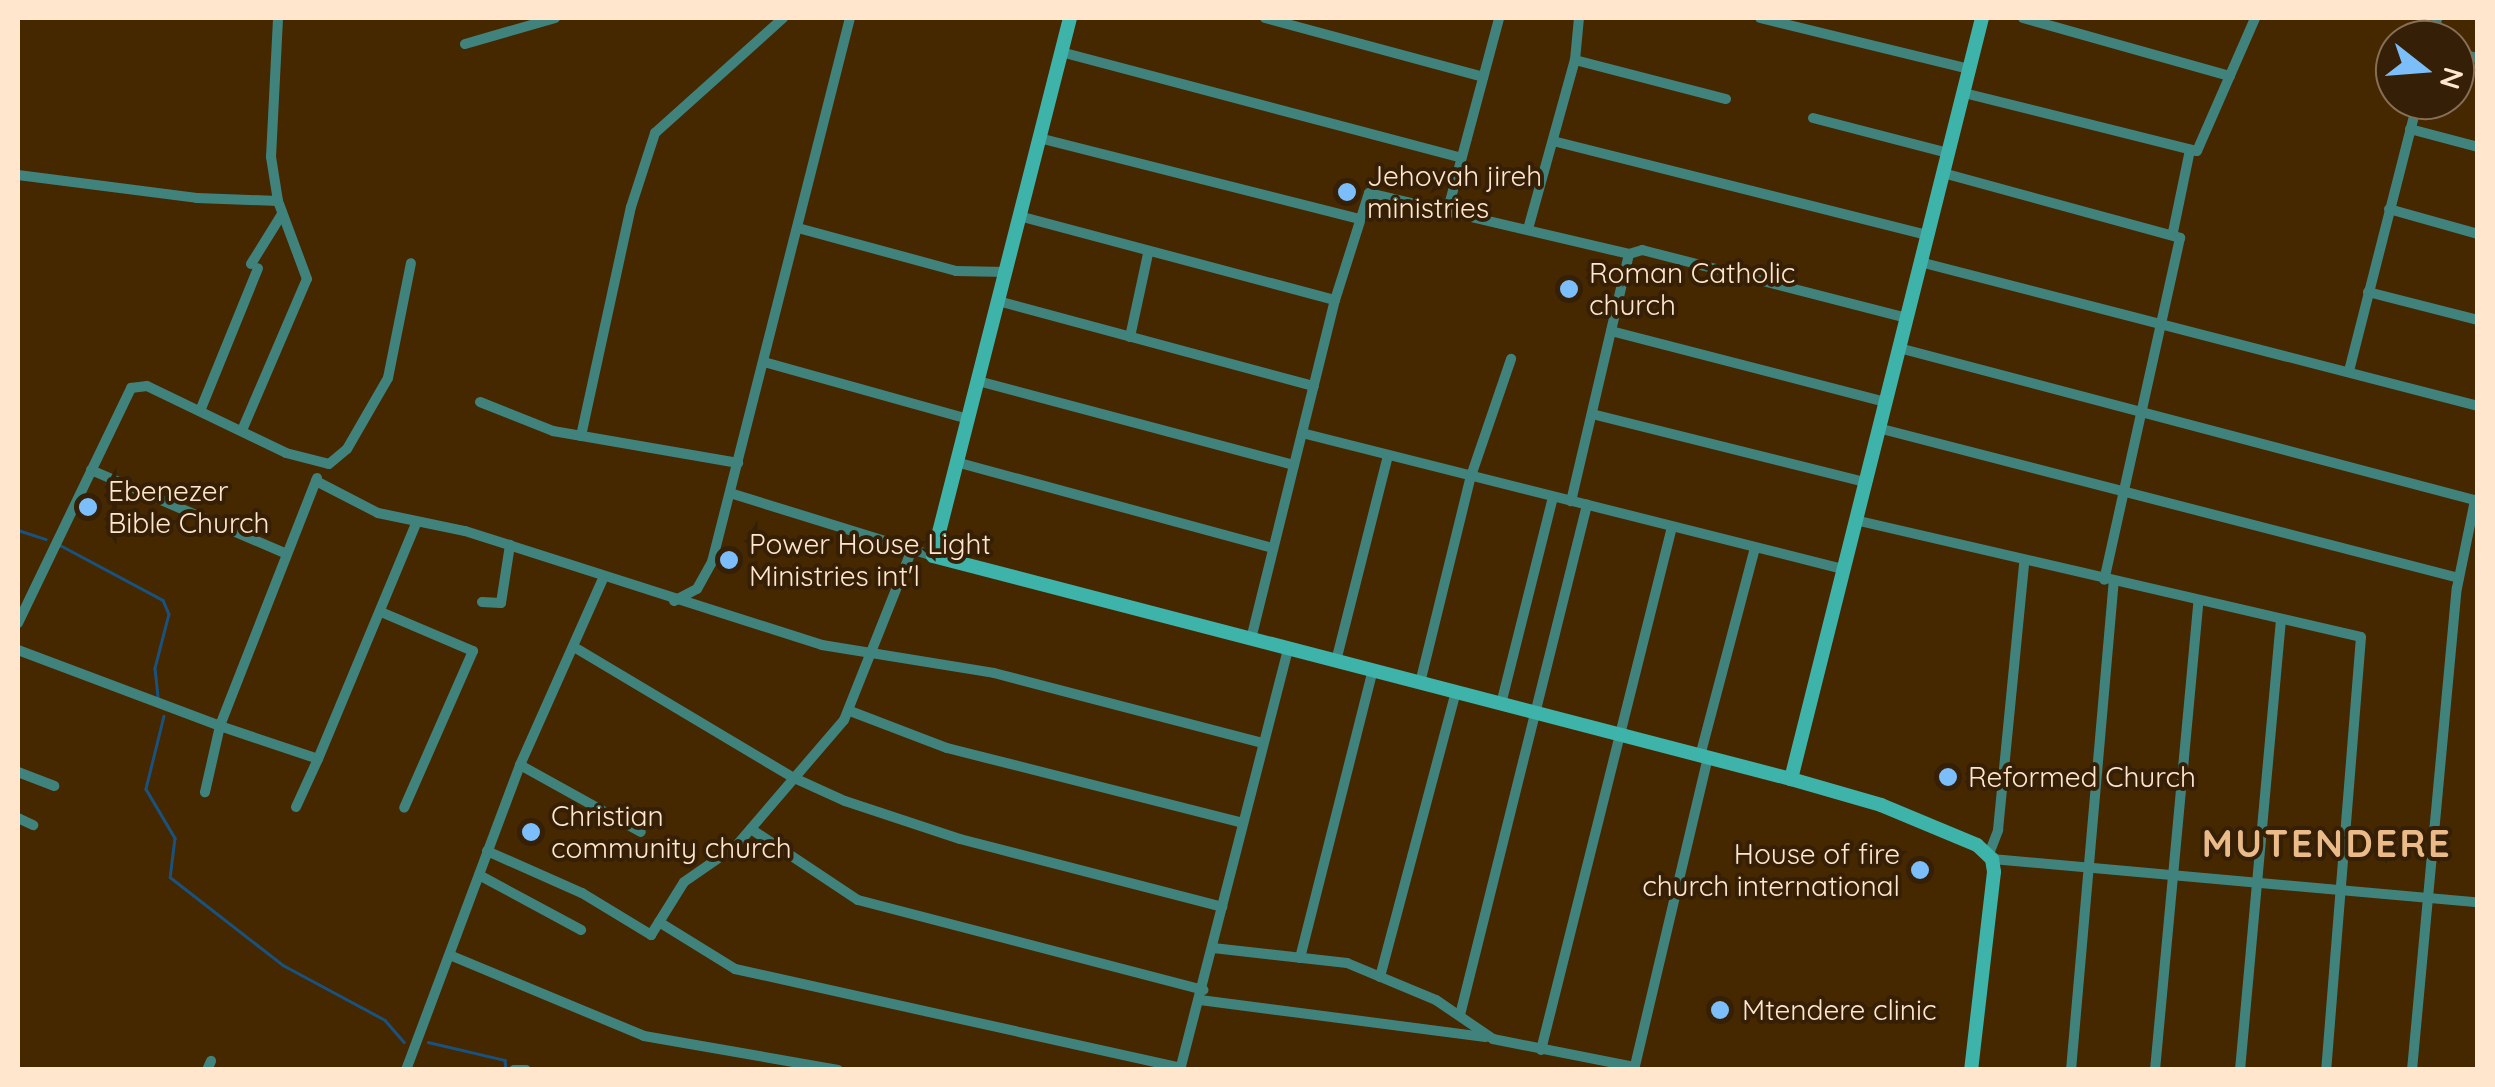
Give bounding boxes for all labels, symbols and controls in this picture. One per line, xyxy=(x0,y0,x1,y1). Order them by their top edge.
north arrow xyxy=(2375,20,2475,120)
text: N xyxy=(2433,63,2472,93)
place label: Jehovah jireh ministries xyxy=(1367,159,1542,225)
marker: Jehovah jireh ministries xyxy=(1336,181,1358,203)
place label: Roman Catholic church xyxy=(1589,256,1795,322)
marker: Roman Catholic church xyxy=(1558,278,1580,300)
place label: Ebenezer Bible Church xyxy=(108,474,270,540)
marker: Ebenezer Bible Church xyxy=(77,496,99,518)
place label: Power House Light Ministries int'l xyxy=(749,527,991,593)
marker: Power House Light Ministries int'l xyxy=(718,549,740,571)
place label: Reformed Church xyxy=(1968,760,2196,794)
marker: Reformed Church xyxy=(1937,766,1959,788)
place label: Christian community church xyxy=(551,799,792,865)
marker: Christian community church xyxy=(520,821,542,843)
district label: MUTENDERE xyxy=(2202,821,2452,867)
place label: House of fire church international xyxy=(1642,837,1900,903)
marker: House of fire church international xyxy=(1909,859,1931,881)
place label: Mtendere clinic xyxy=(1742,993,1937,1027)
marker: Mtendere clinic xyxy=(1707,997,1733,1023)

